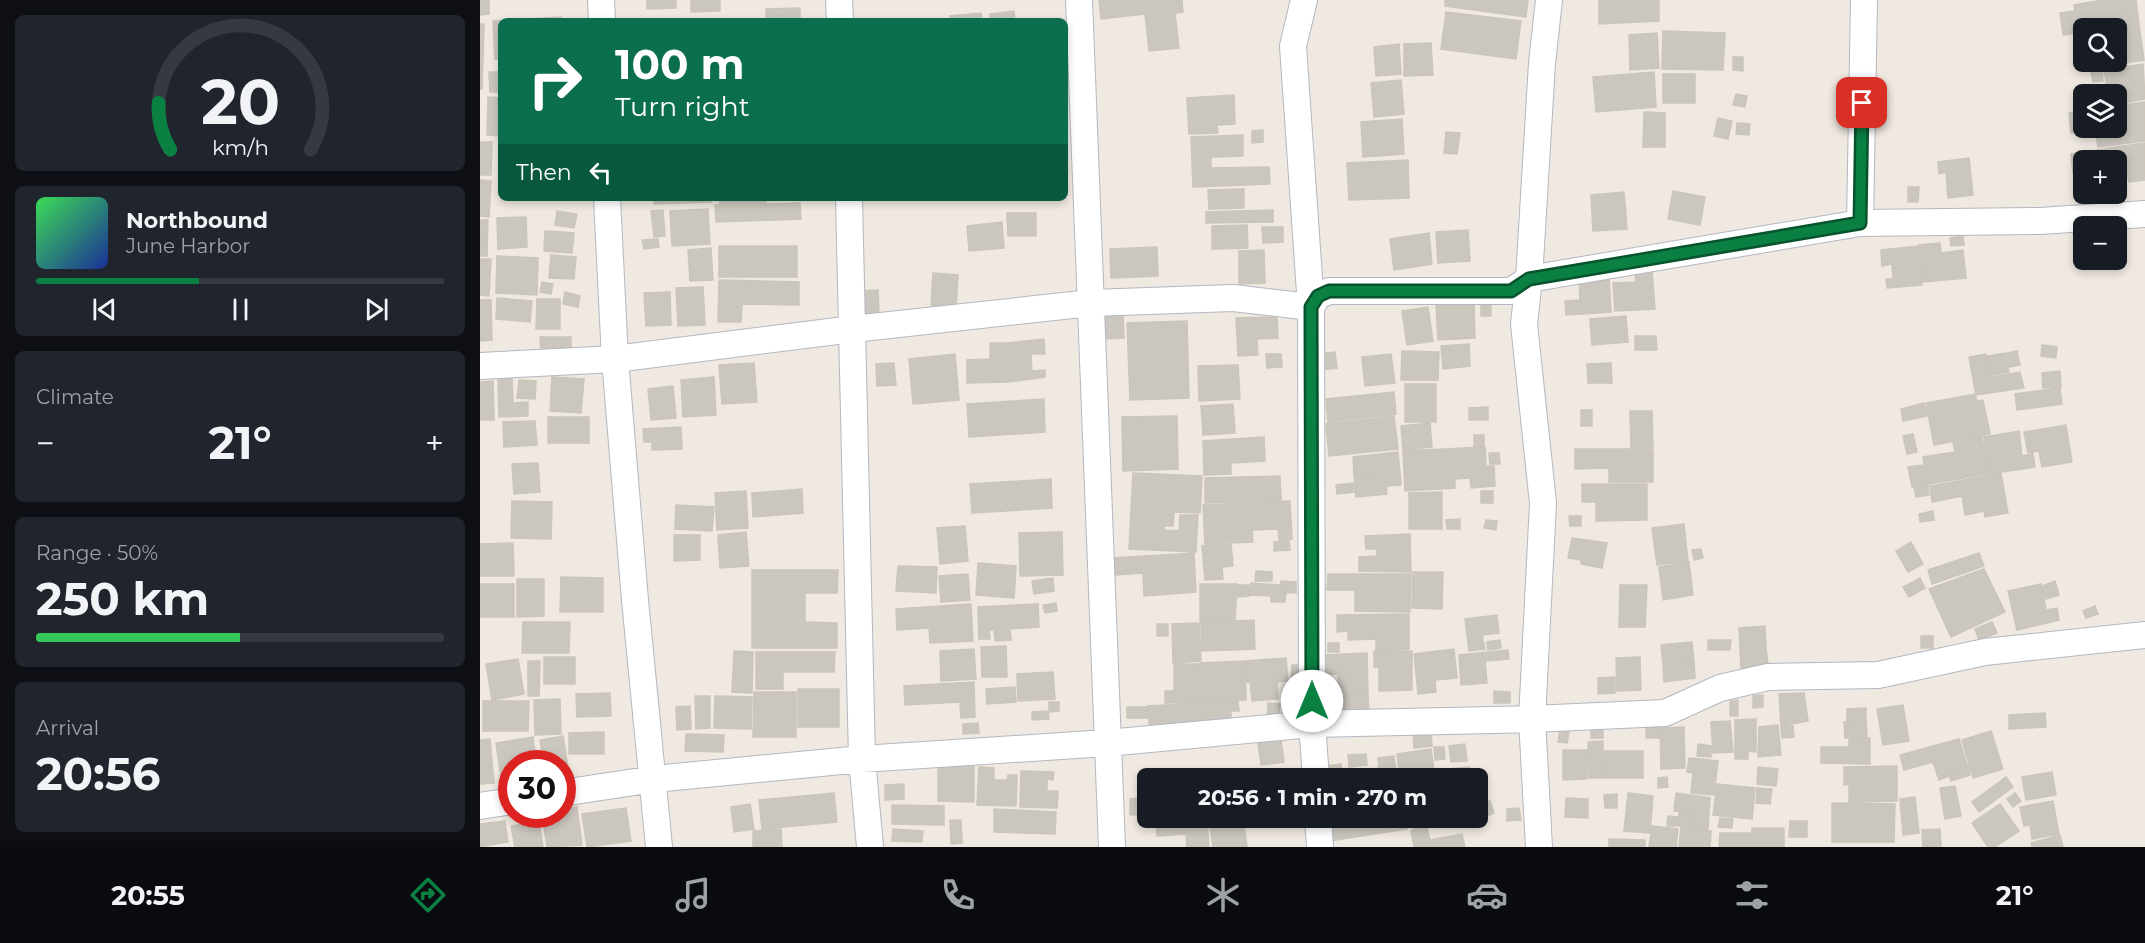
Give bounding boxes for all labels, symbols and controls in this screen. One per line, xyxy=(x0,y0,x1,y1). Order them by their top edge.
map controls xyxy=(2073,18,2127,270)
button: search xyxy=(2073,18,2127,72)
text: 100 m xyxy=(615,38,744,90)
icon: right xyxy=(516,42,594,120)
text: 20 xyxy=(200,64,280,140)
pin xyxy=(1836,77,1887,128)
button: layers xyxy=(2073,84,2127,138)
icon: arrive xyxy=(1845,86,1878,119)
text: Turn right xyxy=(615,90,750,123)
text: km/h xyxy=(211,134,269,160)
button: + xyxy=(2073,150,2127,204)
icon: left xyxy=(584,156,617,189)
text: Then xyxy=(516,159,572,186)
text: Northbound xyxy=(126,207,268,234)
button: − xyxy=(2073,216,2127,270)
text: June Harbor xyxy=(126,234,250,258)
icon: previous xyxy=(88,293,121,326)
icon: pause xyxy=(224,293,257,326)
icon: next xyxy=(360,293,393,326)
text: Climate xyxy=(36,385,114,409)
text: 21° xyxy=(208,415,272,470)
text: − xyxy=(36,423,55,463)
text: + xyxy=(425,423,444,463)
text: Range · 50% xyxy=(36,541,158,565)
text: 250 km xyxy=(36,571,209,626)
position arrow xyxy=(1280,669,1344,733)
text: Arrival xyxy=(36,716,99,740)
text: 20:56 xyxy=(36,746,160,801)
speed limit sign: 30 xyxy=(498,750,576,828)
text: 20:56 · 1 min · 270 m xyxy=(1198,784,1427,811)
icon: directions xyxy=(407,874,449,916)
icon: music xyxy=(672,874,714,916)
icon: phone xyxy=(937,874,979,916)
icon: climate xyxy=(1202,874,1244,916)
icon: car xyxy=(1466,874,1508,916)
icon: filters xyxy=(1731,874,1773,916)
text: 20:55 xyxy=(111,879,185,912)
text: 21° xyxy=(1996,879,2034,912)

